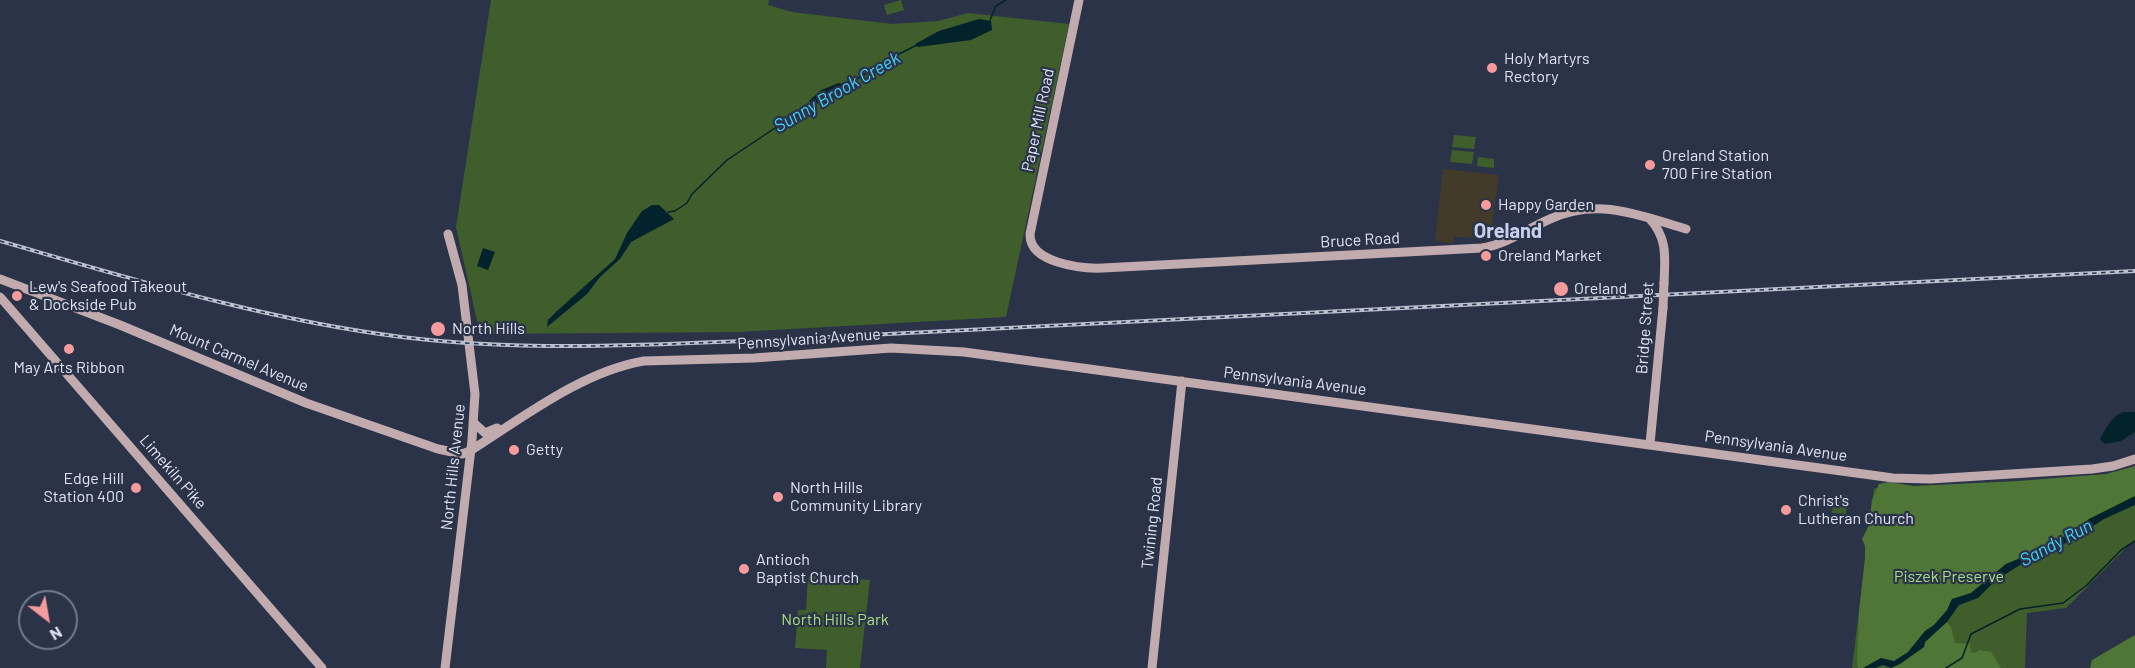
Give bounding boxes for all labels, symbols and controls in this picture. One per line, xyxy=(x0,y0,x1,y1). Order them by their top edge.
water label: Sunny Brook Creek xyxy=(770,47,904,137)
place label: Holy Martyrs Rectory xyxy=(1504,49,1590,87)
marker: Holy Martyrs Rectory xyxy=(1485,61,1499,75)
street label: Paper Mill Road xyxy=(1018,66,1058,174)
place label: Oreland Station 700 Fire Station xyxy=(1662,146,1772,184)
marker: Oreland Station 700 Fire Station xyxy=(1643,158,1657,172)
place label: Happy Garden xyxy=(1498,195,1594,215)
marker: Happy Garden xyxy=(1479,198,1493,212)
district label: Oreland xyxy=(1474,219,1542,243)
street label: Bruce Road xyxy=(1320,228,1400,252)
place label: Oreland Market xyxy=(1498,246,1602,266)
marker: Oreland Market xyxy=(1479,249,1493,263)
place label: Lew's Seafood Takeout & Dockside Pub xyxy=(29,277,187,315)
place label: Oreland xyxy=(1574,279,1627,299)
marker: Oreland xyxy=(1552,280,1570,298)
street label: Bridge Street xyxy=(1632,281,1658,375)
marker: Lew's Seafood Takeout & Dockside Pub xyxy=(10,289,24,303)
place label: North Hills xyxy=(452,319,525,339)
street label: Mount Carmel Avenue xyxy=(167,320,311,396)
marker: North Hills xyxy=(429,320,447,338)
street label: Pennsylvania Avenue xyxy=(737,324,881,354)
marker: May Arts Ribbon xyxy=(62,342,76,356)
place label: May Arts Ribbon xyxy=(13,358,125,378)
street label: Pennsylvania Avenue xyxy=(1222,363,1368,399)
street label: North Hills Avenue xyxy=(437,403,469,531)
street label: Pennsylvania Avenue xyxy=(1703,426,1849,466)
street label: Limekiln Pike xyxy=(136,431,210,513)
place label: Getty xyxy=(526,440,563,460)
marker: Getty xyxy=(507,443,521,457)
place label: Edge Hill Station 400 xyxy=(43,469,124,507)
street label: Twining Road xyxy=(1138,476,1166,570)
place label: North Hills Community Library xyxy=(790,478,922,516)
marker: Edge Hill Station 400 xyxy=(129,481,143,495)
marker: North Hills Community Library xyxy=(771,490,785,504)
place label: Christ's Lutheran Church xyxy=(1798,491,1914,529)
marker: Christ's Lutheran Church xyxy=(1779,503,1793,517)
water label: Sandy Run xyxy=(2016,515,2096,571)
place label: Antioch Baptist Church xyxy=(756,550,859,588)
marker: Antioch Baptist Church xyxy=(737,562,751,576)
park label: Piszek Preserve xyxy=(1894,567,2004,587)
north arrow xyxy=(18,590,78,650)
park label: North Hills Park xyxy=(781,610,889,630)
text: N xyxy=(47,623,66,645)

